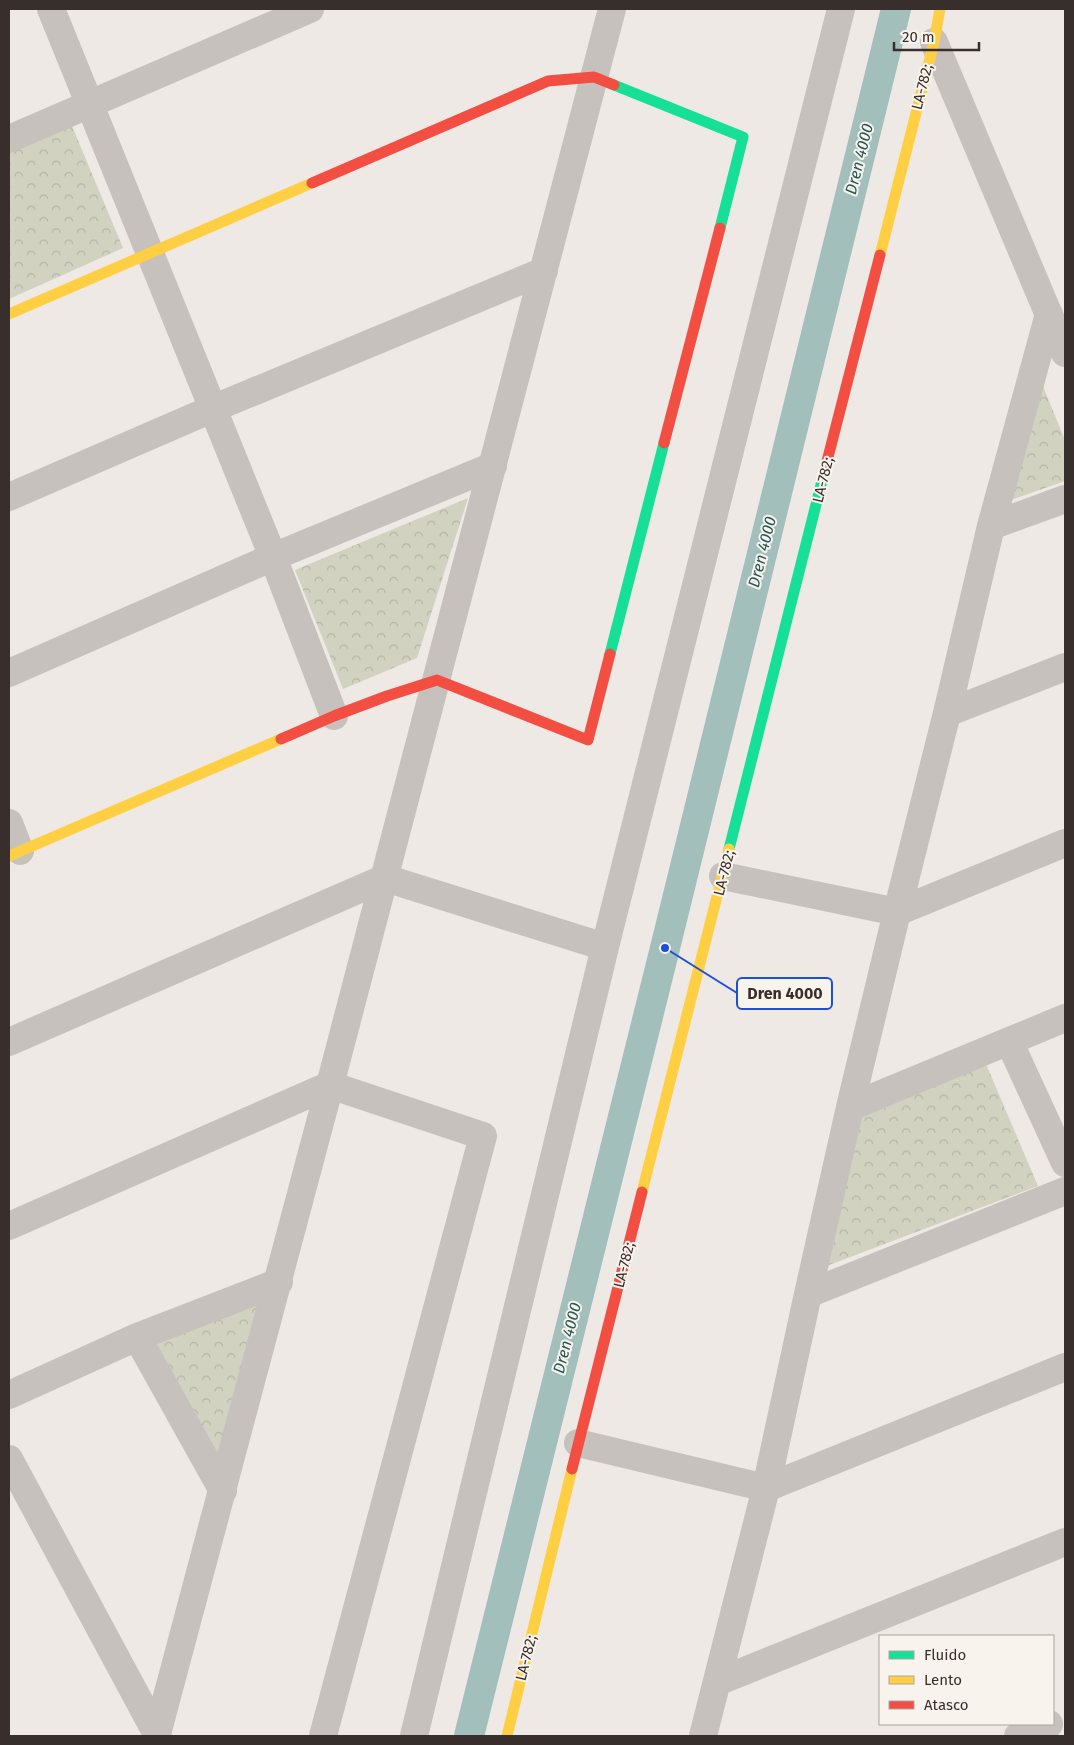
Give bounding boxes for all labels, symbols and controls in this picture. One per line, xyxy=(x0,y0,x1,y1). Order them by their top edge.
scale bar xyxy=(894,20,979,52)
text: 20 m xyxy=(902,28,935,46)
street label: LA-782; xyxy=(908,62,936,112)
water label: Dren 4000 xyxy=(841,121,877,196)
street label: LA-782; xyxy=(809,455,837,505)
water label: Dren 4000 xyxy=(744,514,780,589)
street label: LA-782; xyxy=(710,848,738,898)
callout: Dren 4000 xyxy=(737,978,832,1009)
text: Dren 4000 xyxy=(747,984,823,1003)
street label: LA-782; xyxy=(610,1240,638,1290)
water label: Dren 4000 xyxy=(549,1300,585,1375)
street label: LA-782; xyxy=(512,1633,540,1683)
legend xyxy=(879,1635,1054,1725)
text: Fluido xyxy=(924,1646,966,1664)
text: Lento xyxy=(924,1671,962,1689)
text: Atasco xyxy=(924,1696,969,1714)

